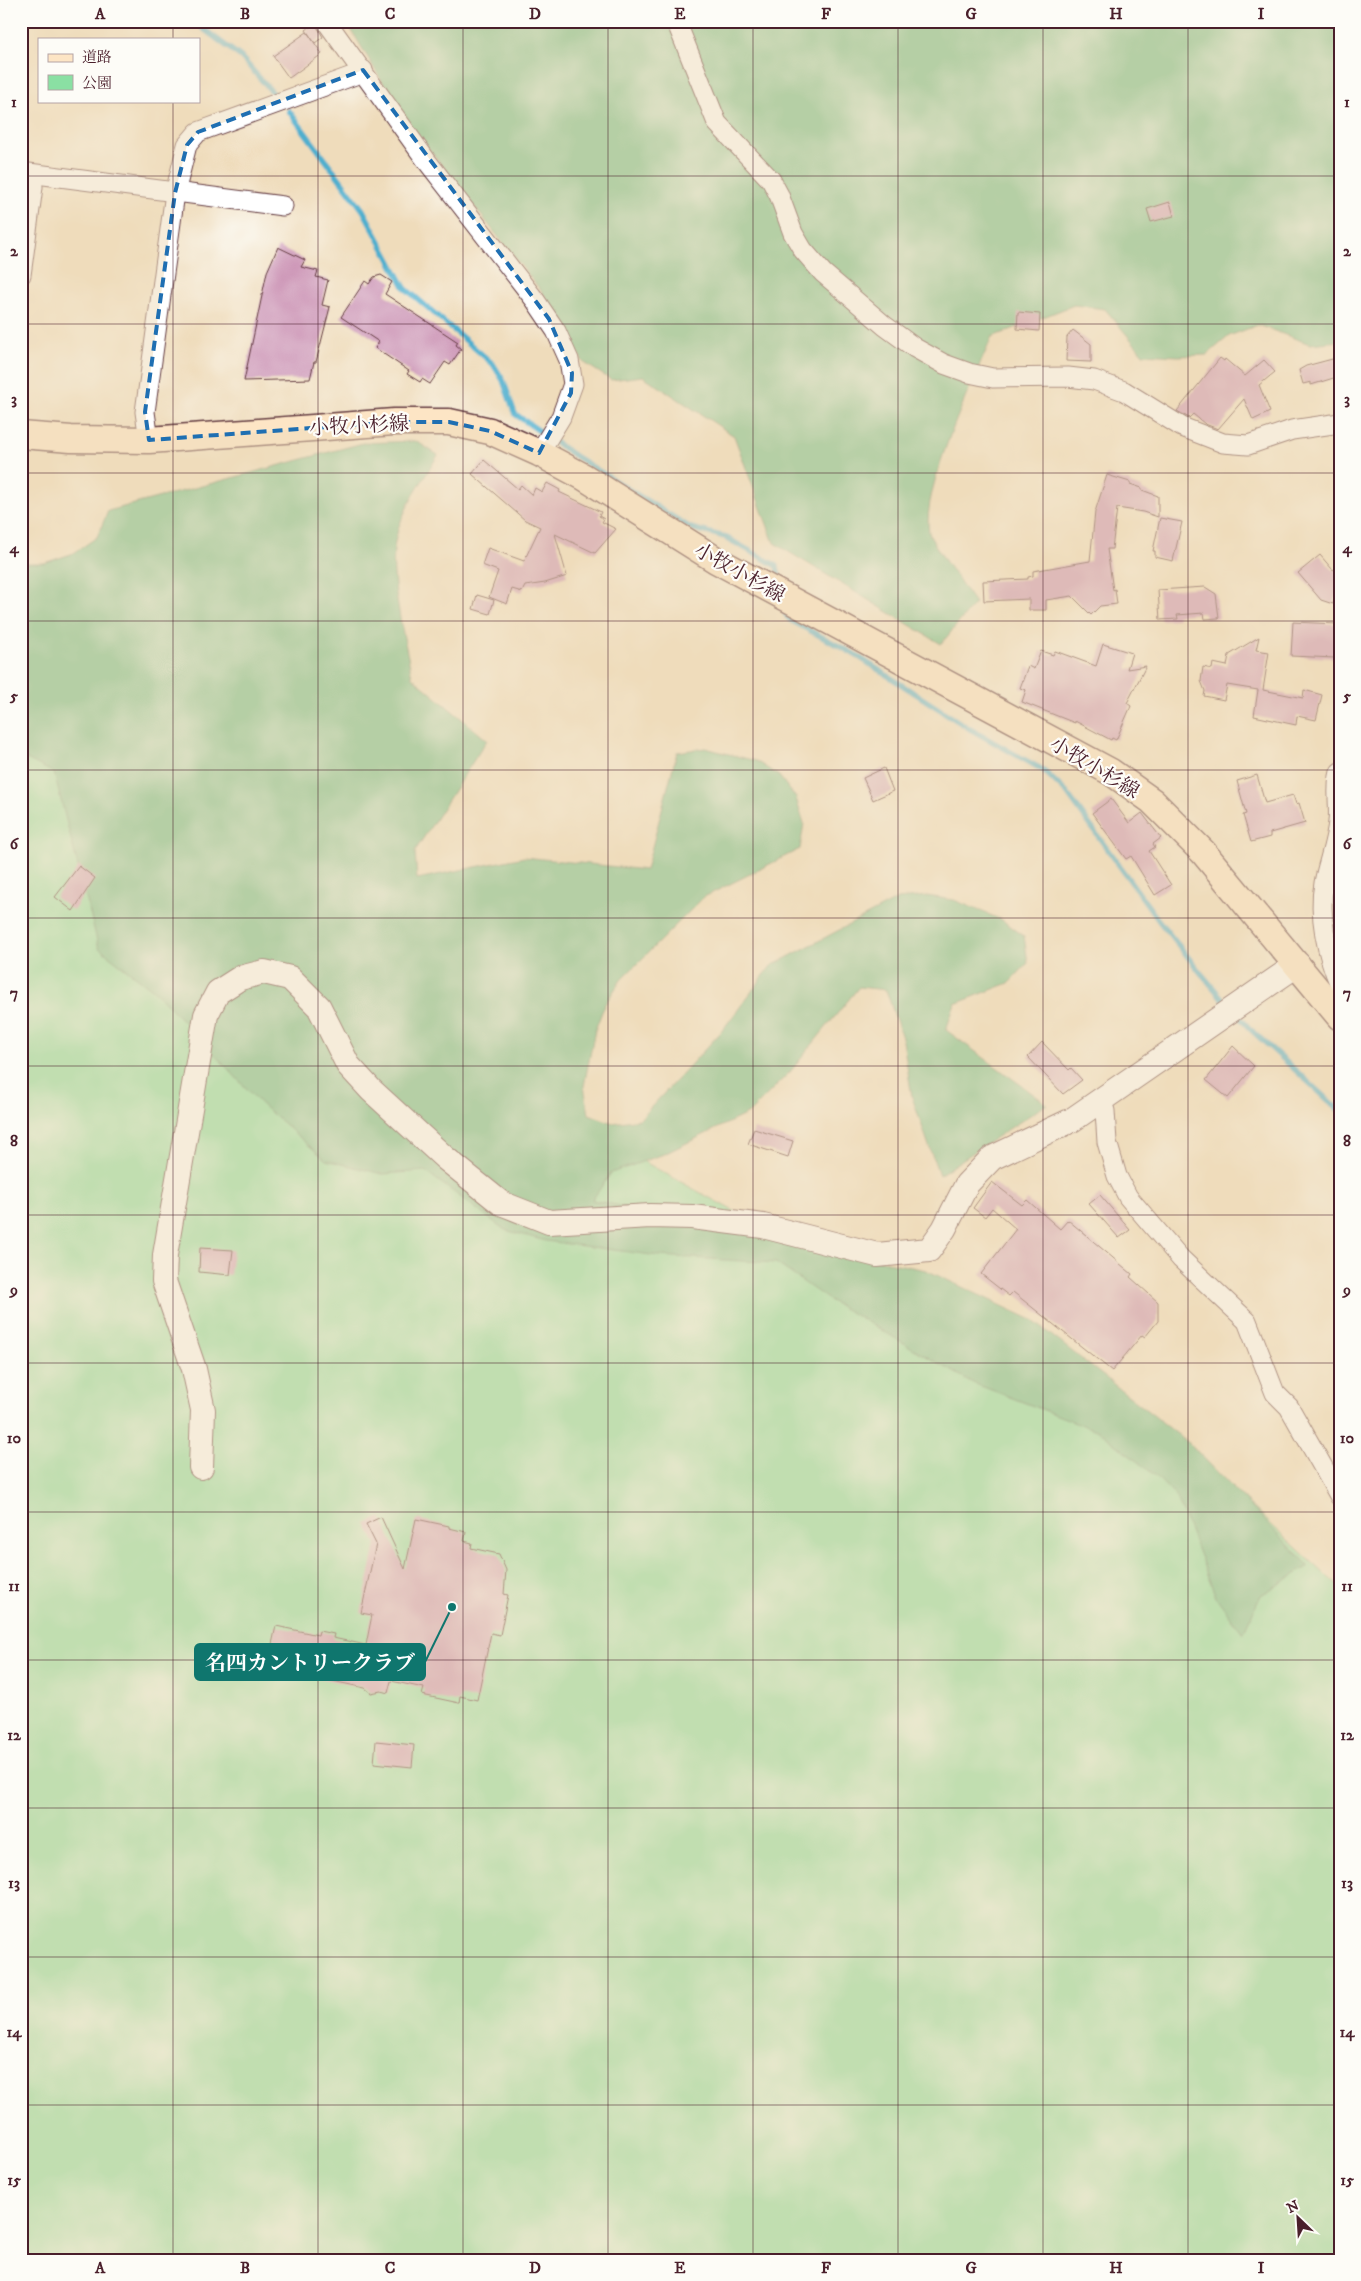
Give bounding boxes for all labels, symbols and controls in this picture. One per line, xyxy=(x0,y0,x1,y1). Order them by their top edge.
text: A xyxy=(94,4,106,24)
text: B xyxy=(240,4,250,24)
text: C xyxy=(385,4,395,24)
text: D xyxy=(529,4,541,24)
text: E xyxy=(674,4,686,24)
text: F xyxy=(821,4,831,24)
text: G xyxy=(965,4,977,24)
text: H xyxy=(1109,4,1123,24)
text: I xyxy=(1258,4,1265,24)
legend xyxy=(38,38,200,102)
text: 道路 xyxy=(82,48,112,67)
text: 公園 xyxy=(82,74,112,93)
text: 1 xyxy=(11,92,17,112)
text: 1 xyxy=(1344,92,1350,112)
text: 2 xyxy=(10,241,19,261)
text: 2 xyxy=(1343,241,1352,261)
text: 3 xyxy=(11,389,17,409)
text: 3 xyxy=(1344,389,1350,409)
street label: 小牧小杉線 xyxy=(308,411,410,442)
text: 4 xyxy=(8,538,19,558)
street label: 小牧小杉線 xyxy=(689,538,789,608)
text: 4 xyxy=(1341,538,1352,558)
text: 5 xyxy=(9,686,18,706)
text: 5 xyxy=(1342,686,1351,706)
street label: 小牧小杉線 xyxy=(1045,732,1144,805)
text: 6 xyxy=(10,834,20,854)
text: 6 xyxy=(1343,834,1353,854)
text: 7 xyxy=(10,983,18,1003)
text: 7 xyxy=(1343,983,1351,1003)
text: 8 xyxy=(10,1131,18,1151)
text: 8 xyxy=(1343,1131,1351,1151)
text: 9 xyxy=(9,1280,18,1300)
text: 9 xyxy=(1342,1280,1351,1300)
text: 10 xyxy=(7,1428,22,1448)
text: 10 xyxy=(1340,1428,1355,1448)
text: 11 xyxy=(8,1576,20,1596)
text: 11 xyxy=(1341,1576,1353,1596)
callout: 名四カントリークラブ xyxy=(195,1644,425,1680)
text: 名四カントリークラブ xyxy=(205,1651,415,1677)
text: 12 xyxy=(7,1725,22,1745)
text: 12 xyxy=(1340,1725,1355,1745)
text: 13 xyxy=(8,1873,20,1893)
text: 13 xyxy=(1341,1873,1353,1893)
text: 14 xyxy=(6,2022,22,2042)
text: 14 xyxy=(1339,2022,1355,2042)
text: 15 xyxy=(7,2170,21,2190)
text: 15 xyxy=(1340,2170,1354,2190)
north arrow xyxy=(1274,2194,1324,2244)
text: N xyxy=(1284,2196,1302,2218)
text: A xyxy=(94,2258,106,2278)
text: B xyxy=(240,2258,250,2278)
text: C xyxy=(385,2258,395,2278)
text: D xyxy=(529,2258,541,2278)
text: E xyxy=(674,2258,686,2278)
text: F xyxy=(821,2258,831,2278)
text: G xyxy=(965,2258,977,2278)
text: H xyxy=(1109,2258,1123,2278)
text: I xyxy=(1258,2258,1265,2278)

